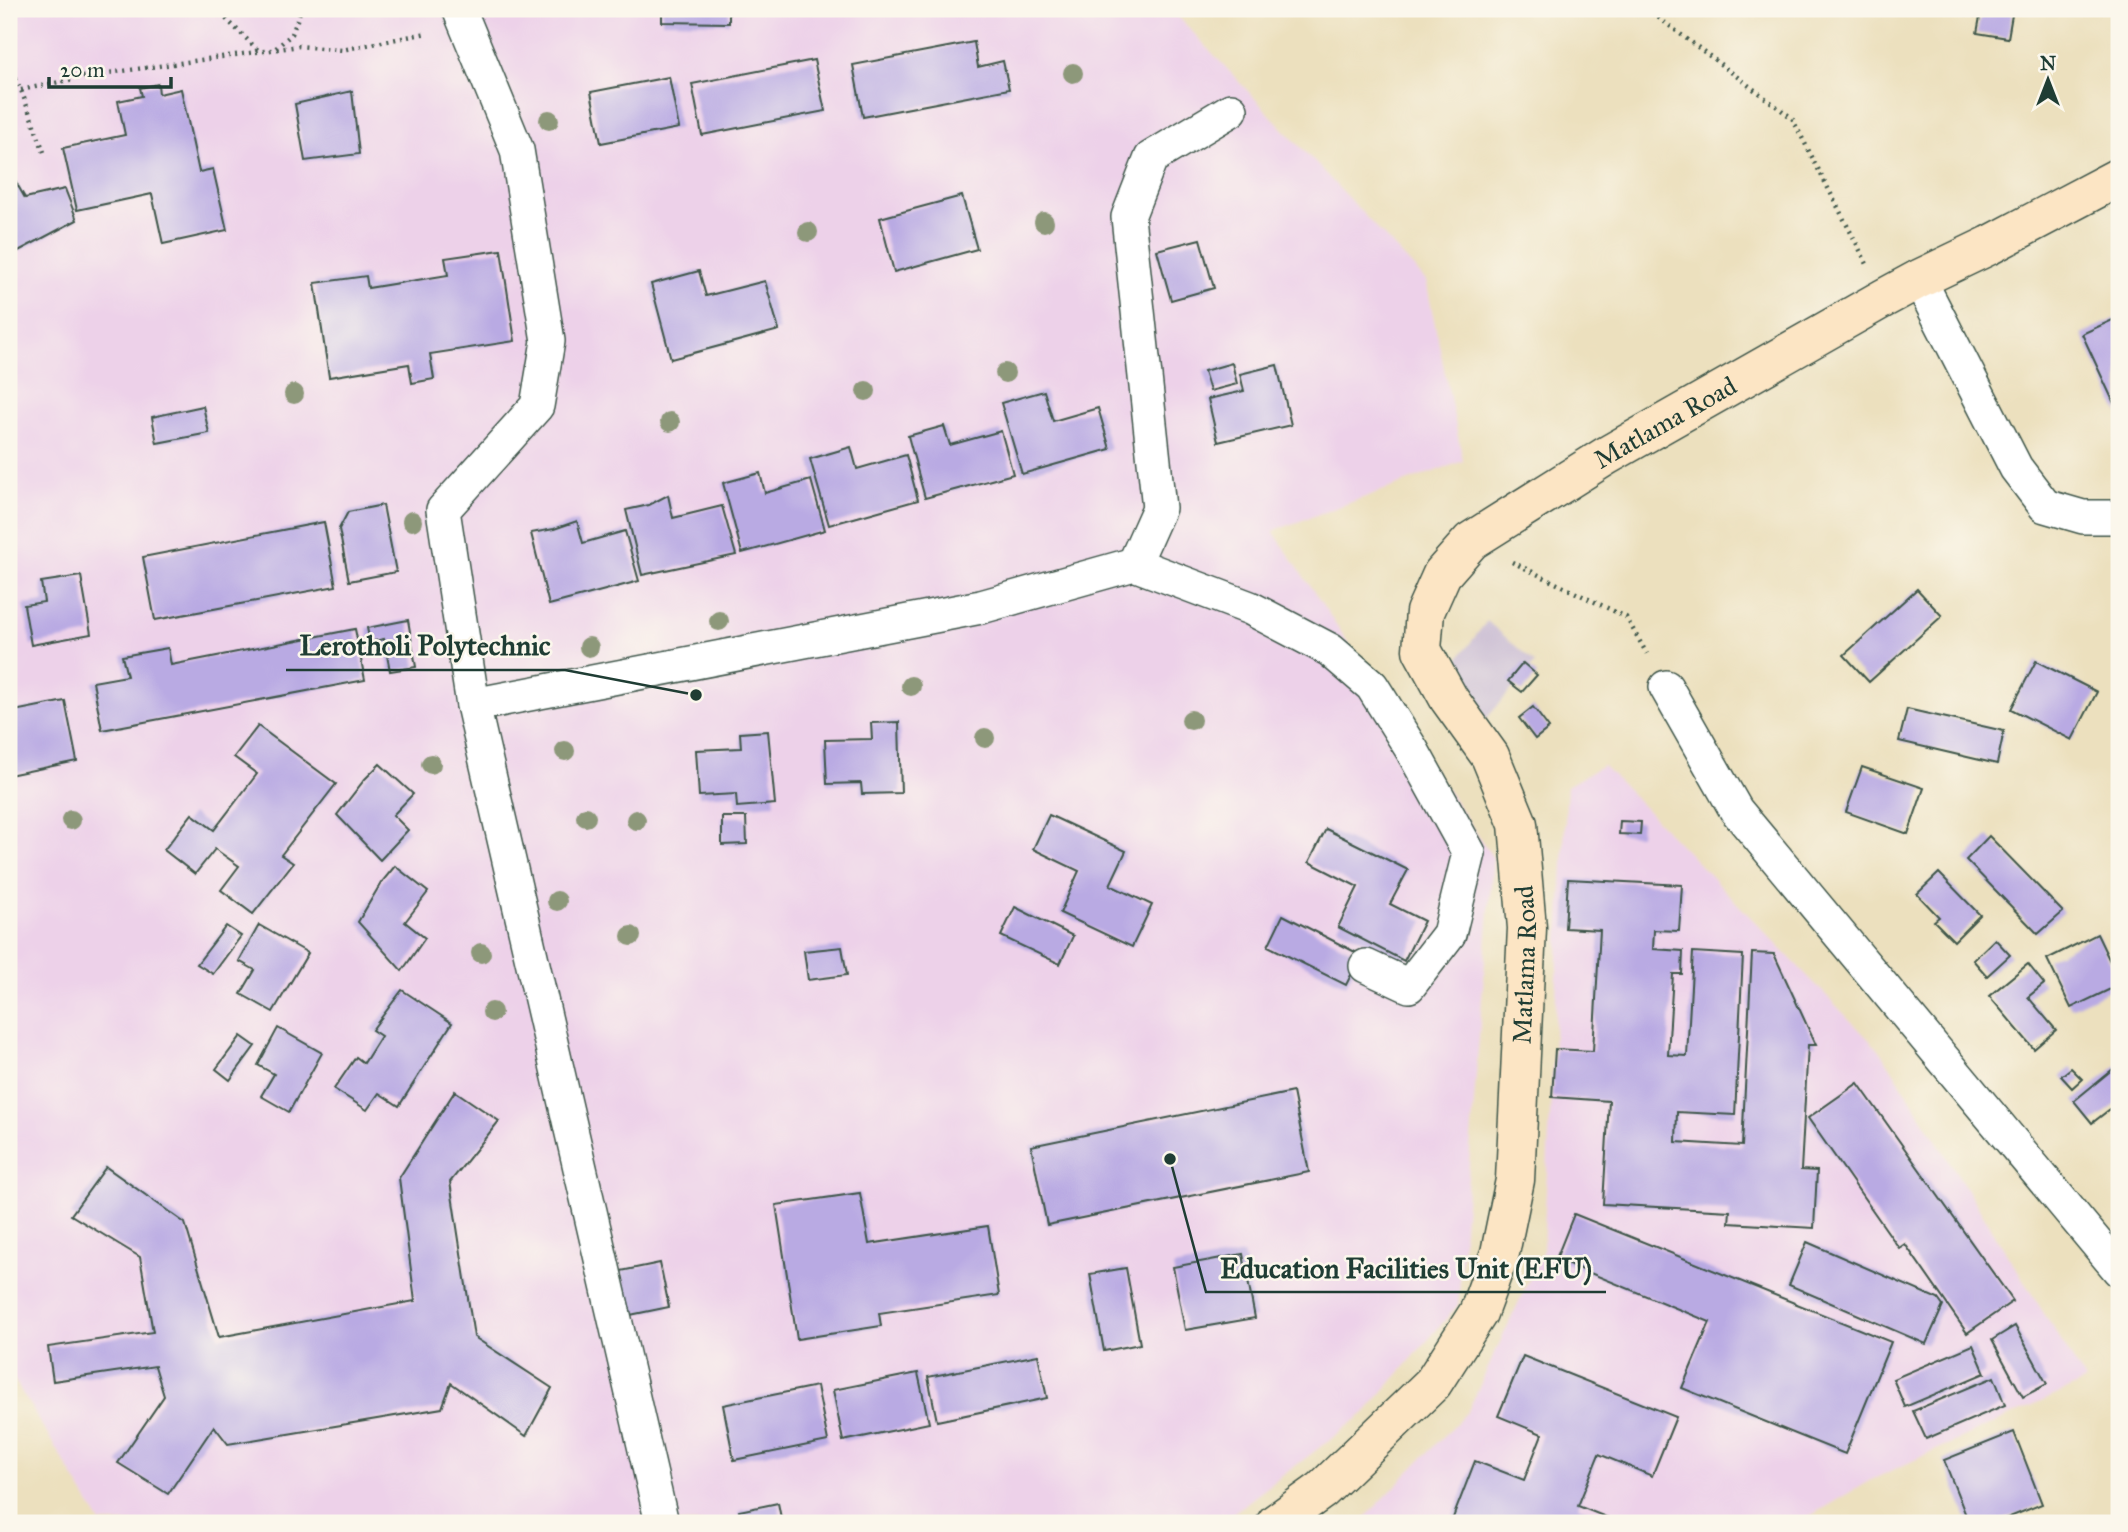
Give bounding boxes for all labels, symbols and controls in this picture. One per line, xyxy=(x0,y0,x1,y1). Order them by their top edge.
scale bar xyxy=(49,46,172,90)
north arrow xyxy=(2012,46,2082,116)
text: N xyxy=(2040,52,2056,75)
text: 20 m xyxy=(60,57,105,83)
street label: Matlama Road xyxy=(1588,369,1742,476)
callout: Lerotholi Polytechnic xyxy=(286,621,565,670)
text: Lerotholi Polytechnic xyxy=(299,628,551,663)
street label: Matlama Road xyxy=(1505,884,1543,1045)
callout: Education Facilities Unit (EFU) xyxy=(1206,1243,1606,1292)
text: Education Facilities Unit (EFU) xyxy=(1220,1251,1592,1286)

